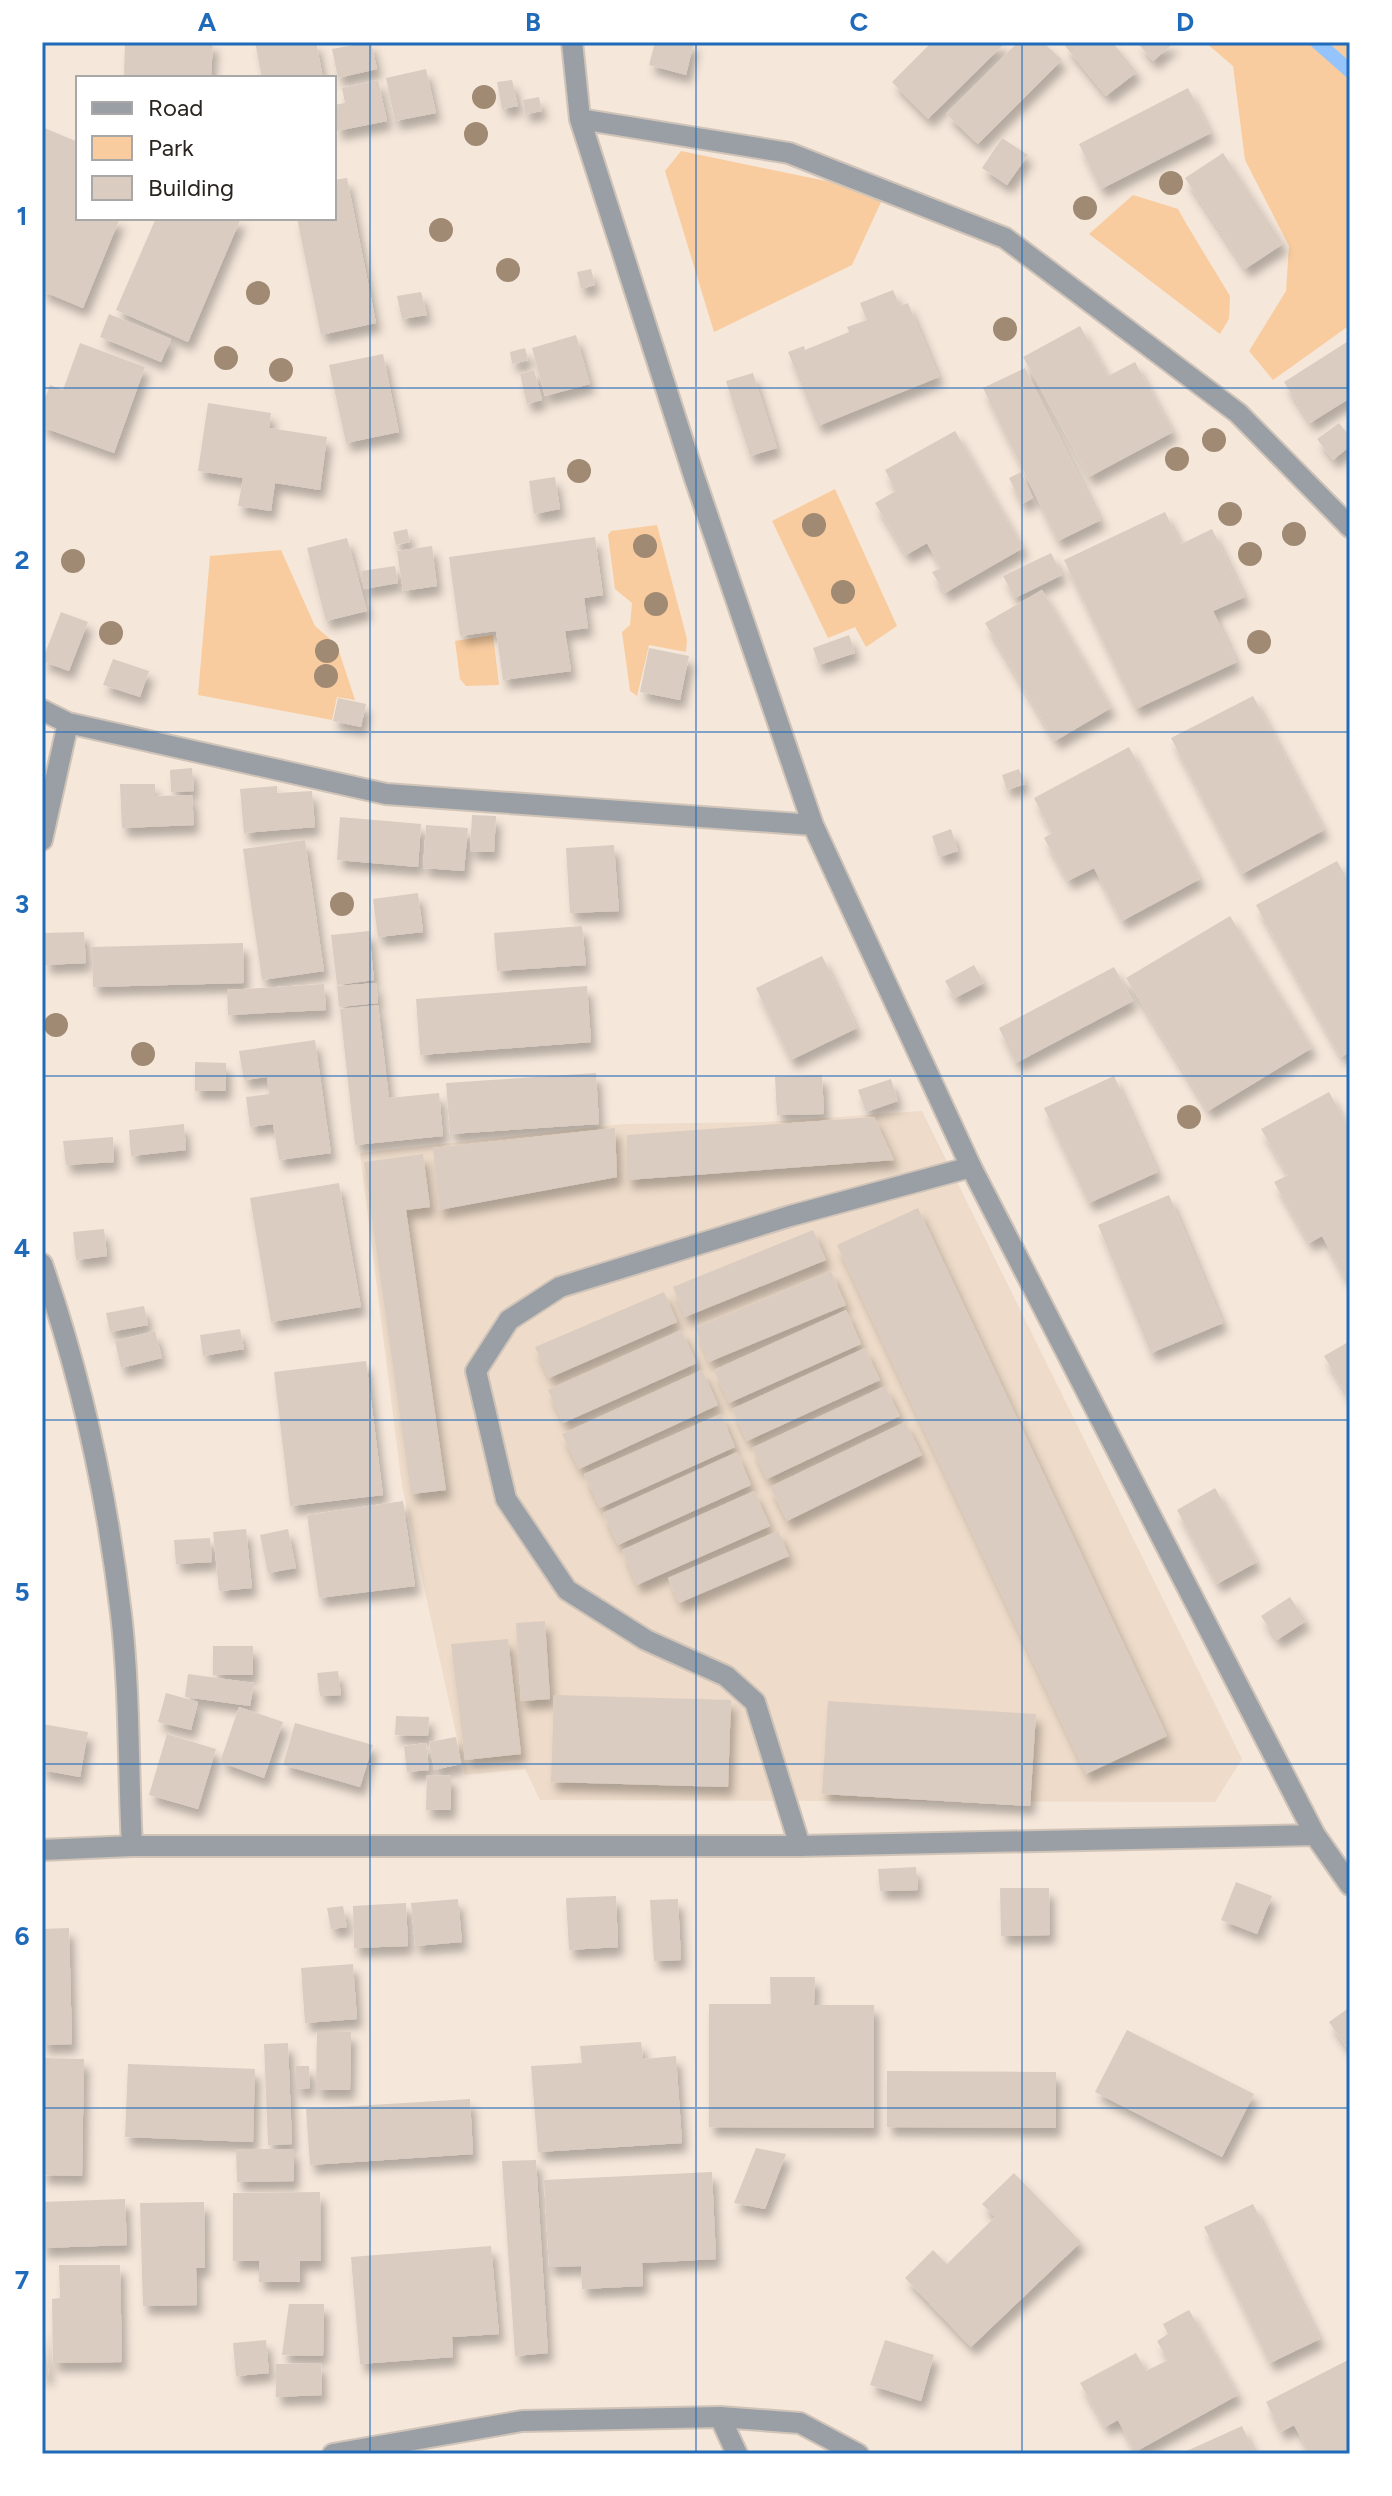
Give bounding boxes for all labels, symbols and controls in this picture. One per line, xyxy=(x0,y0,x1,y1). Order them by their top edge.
text: A xyxy=(198,6,217,38)
text: B xyxy=(525,6,541,38)
text: C xyxy=(850,6,869,38)
text: D xyxy=(1176,6,1194,38)
legend xyxy=(76,76,336,220)
text: Road xyxy=(148,93,203,122)
text: Park xyxy=(148,133,194,162)
text: Building xyxy=(148,173,234,202)
text: 1 xyxy=(17,200,27,232)
text: 2 xyxy=(14,544,30,576)
text: 3 xyxy=(15,888,29,920)
text: 4 xyxy=(14,1232,30,1264)
text: 5 xyxy=(14,1576,30,1608)
text: 6 xyxy=(14,1920,30,1952)
text: 7 xyxy=(15,2264,29,2296)

